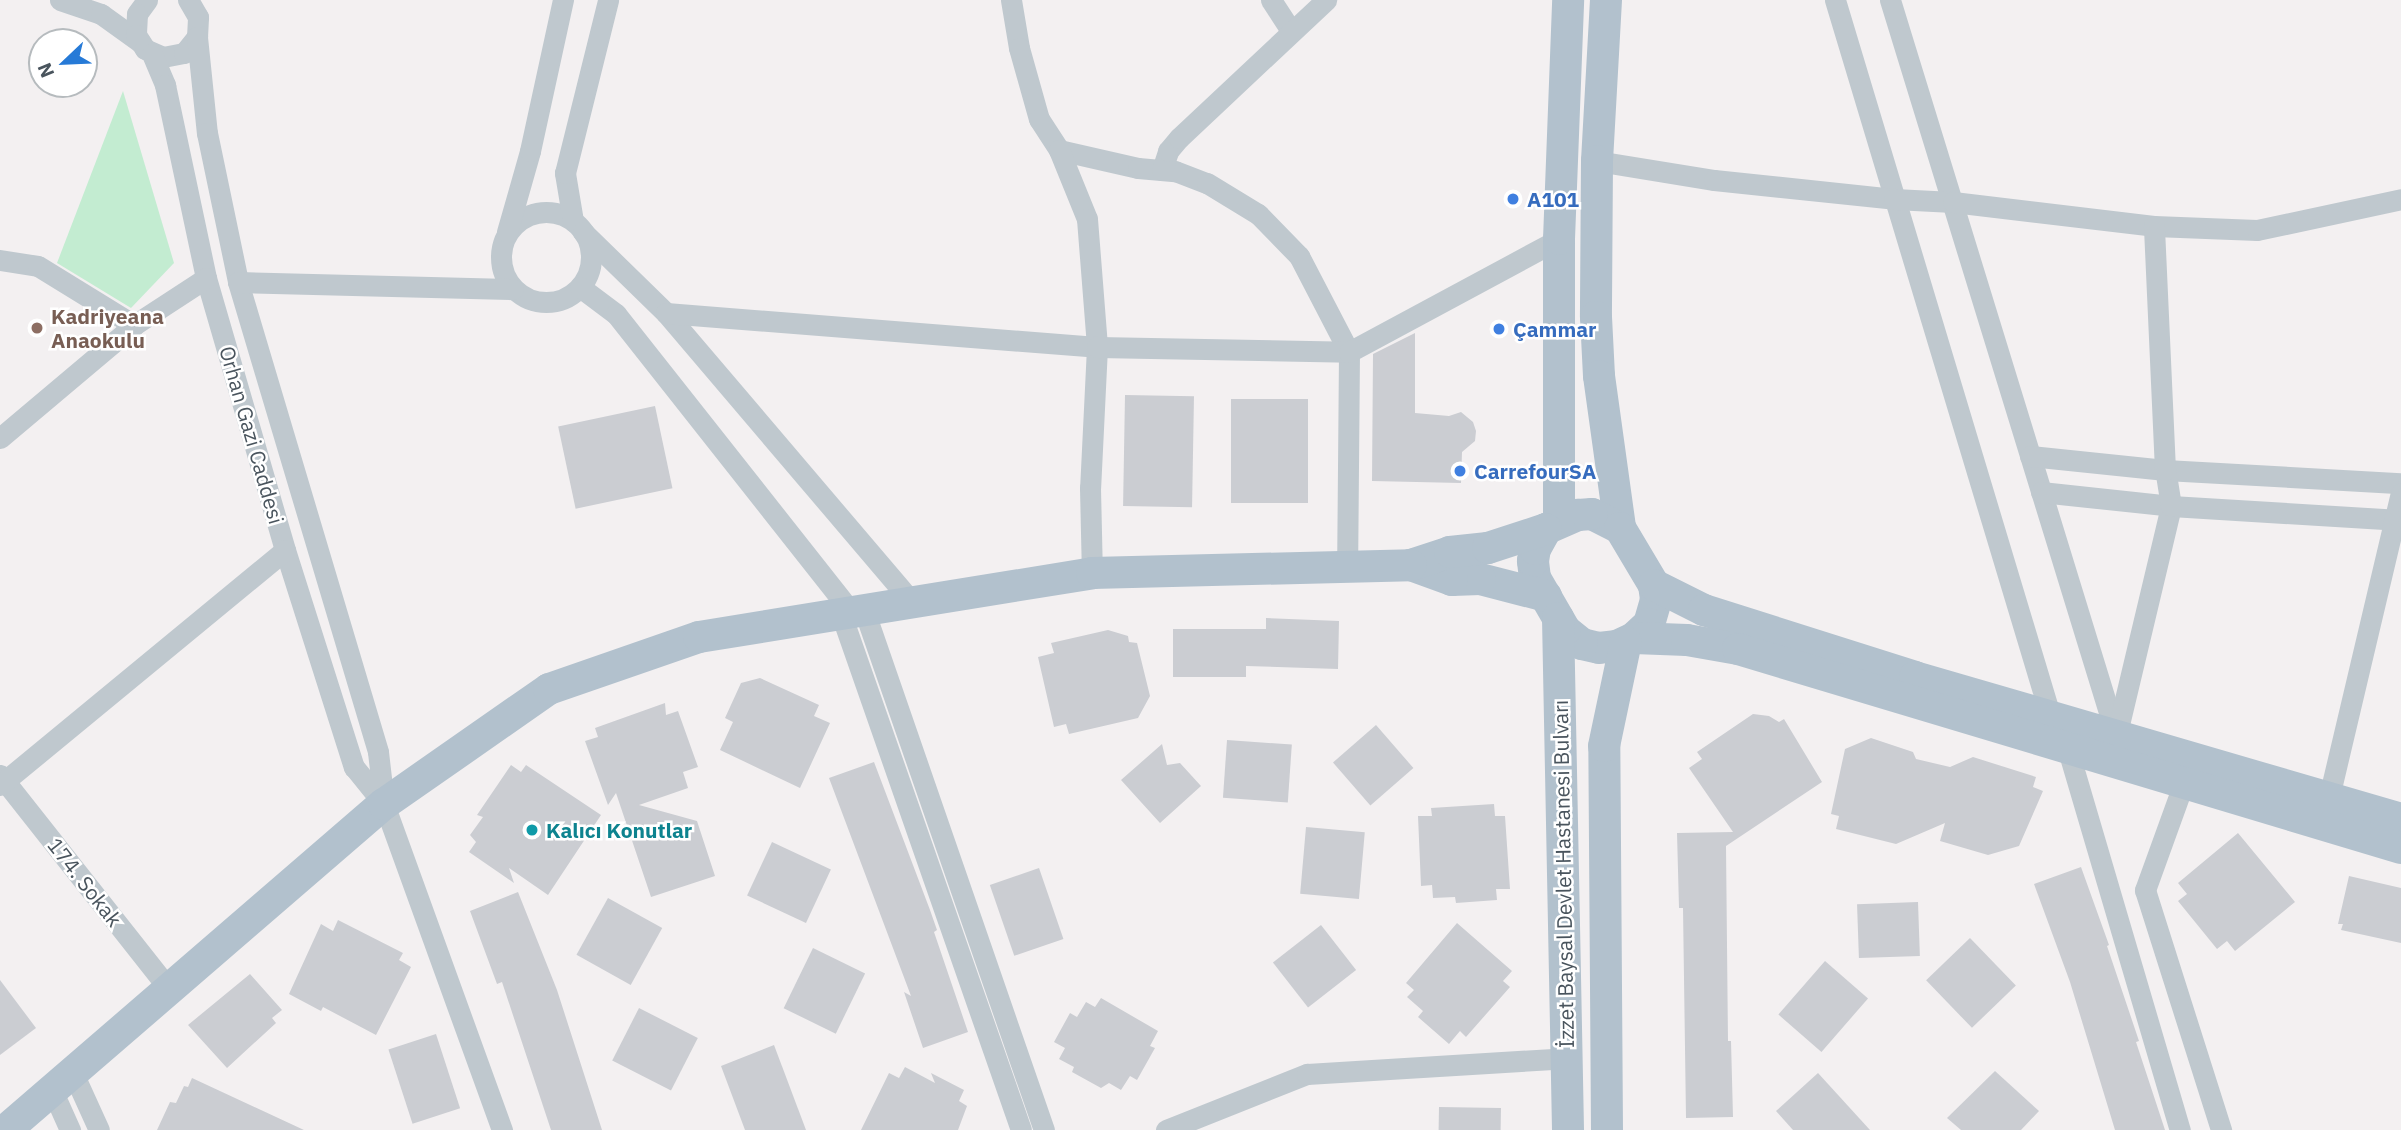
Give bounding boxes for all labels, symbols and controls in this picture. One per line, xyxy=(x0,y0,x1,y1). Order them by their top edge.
north arrow xyxy=(28,28,98,98)
text: N xyxy=(32,59,59,81)
place label: A101 xyxy=(1527,186,1579,212)
marker: A101 xyxy=(1505,191,1521,207)
place label: Kadriyeana Anaokulu xyxy=(51,303,164,353)
place label: Çammar xyxy=(1513,316,1597,342)
marker: Kadriyeana Anaokulu xyxy=(29,320,45,336)
marker: Çammar xyxy=(1491,321,1507,337)
street label: Orhan Gazi Caddesi xyxy=(215,343,289,527)
place label: CarrefourSA xyxy=(1474,458,1596,484)
marker: CarrefourSA xyxy=(1452,463,1468,479)
street label: İzzet Baysal Devlet Hastanesi Bulvarı xyxy=(1547,700,1579,1048)
place label: Kalıcı Konutlar xyxy=(546,817,692,843)
marker: Kalıcı Konutlar xyxy=(524,822,540,838)
street label: 174. Sokak xyxy=(43,833,127,931)

